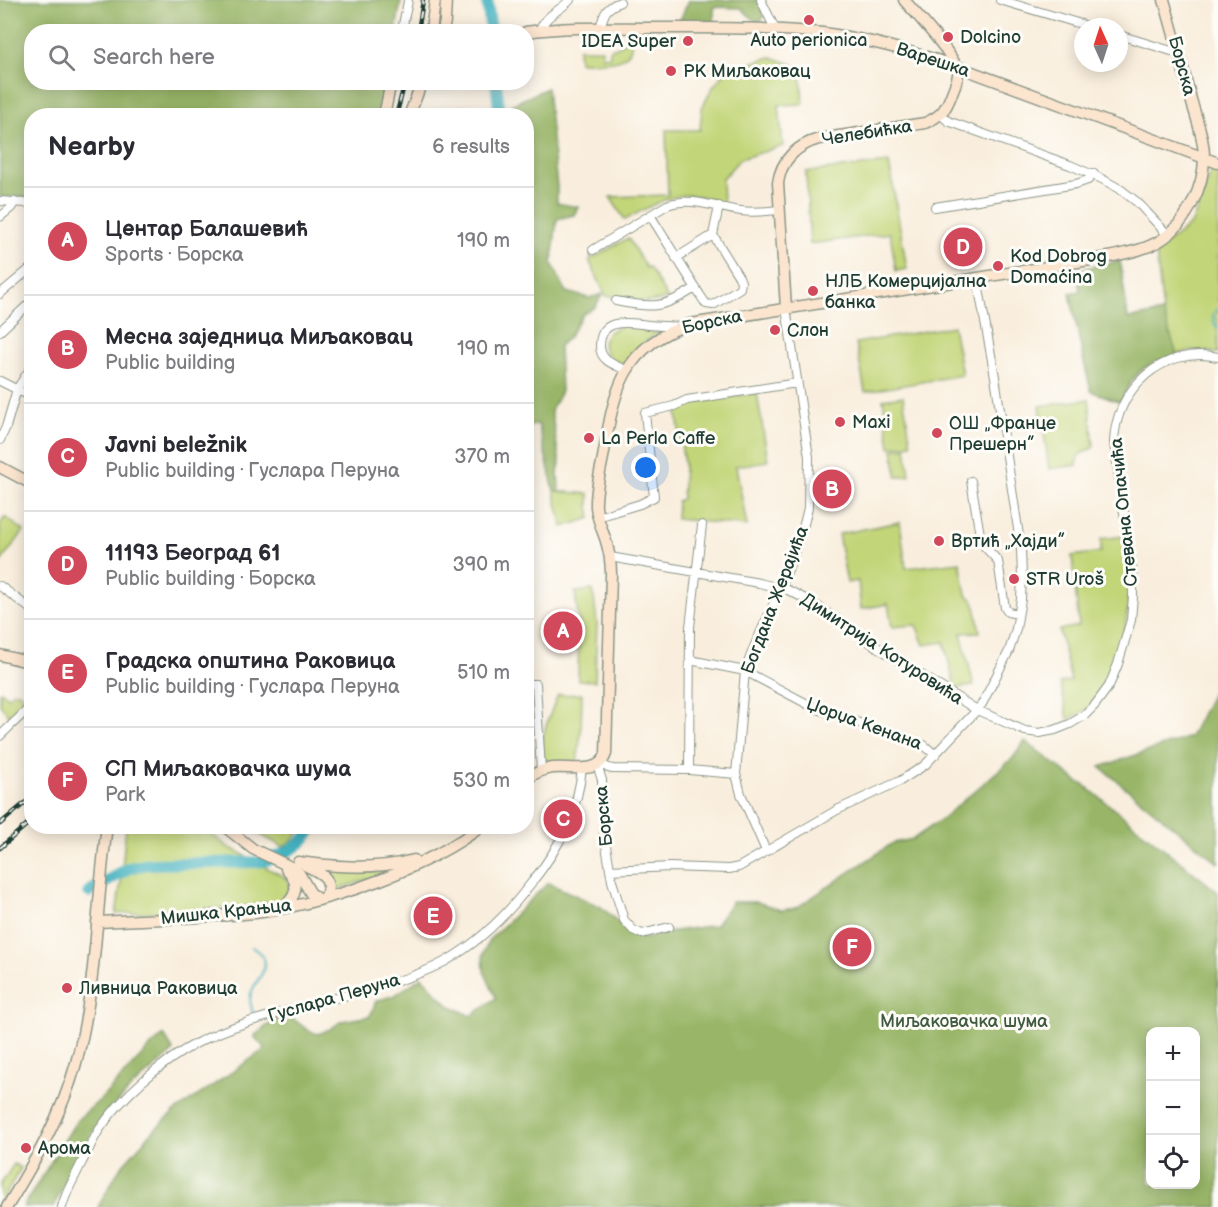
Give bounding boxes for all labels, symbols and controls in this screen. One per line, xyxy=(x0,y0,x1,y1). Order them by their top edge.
marker: Auto perionica xyxy=(802,13,816,27)
north arrow xyxy=(1074,18,1128,72)
search box xyxy=(24,24,534,90)
place label: Dolcino xyxy=(960,27,1021,48)
place label: Auto perionica xyxy=(750,30,868,51)
marker: Dolcino xyxy=(941,30,955,44)
place label: IDEA Super xyxy=(581,31,676,52)
marker: IDEA Super xyxy=(681,34,695,48)
street label: Борска xyxy=(1164,34,1200,98)
street label: Варешка xyxy=(894,38,973,82)
icon: search xyxy=(45,41,78,74)
text: Search here xyxy=(93,44,215,71)
place label: РК Миљаковац xyxy=(683,61,811,82)
marker: РК Миљаковац xyxy=(664,64,678,78)
street label: Челебићка xyxy=(820,115,914,150)
text: Nearby xyxy=(48,132,135,163)
text: 6 results xyxy=(432,135,510,159)
text: Центар Балашевић xyxy=(105,216,308,243)
pin: D xyxy=(944,224,982,270)
text: A xyxy=(61,229,74,253)
text: 190 m xyxy=(457,229,510,253)
text: Sports · Борска xyxy=(105,243,244,267)
place label: Kod Dobrog Domaćina xyxy=(1010,246,1107,288)
marker: Kod Dobrog Domaćina xyxy=(991,259,1005,273)
place label: НЛБ Комерцијална банка xyxy=(825,271,987,313)
marker: НЛБ Комерцијална банка xyxy=(806,284,820,298)
street label: Борска xyxy=(680,305,744,339)
place label: Слон xyxy=(787,320,829,341)
marker: Слон xyxy=(768,323,782,337)
text: Месна заједница Миљаковац xyxy=(105,324,413,351)
text: B xyxy=(60,337,75,361)
text: 190 m xyxy=(457,337,510,361)
text: Public building xyxy=(105,351,235,375)
place label: Maxi xyxy=(852,412,890,433)
place label: ОШ „Франце Прешерн” xyxy=(949,413,1056,455)
marker: Maxi xyxy=(833,415,847,429)
marker: ОШ „Франце Прешерн” xyxy=(930,426,944,440)
place label: La Perla Caffe xyxy=(601,428,716,449)
marker: La Perla Caffe xyxy=(582,431,596,445)
text: Javni beležnik xyxy=(105,432,247,459)
street label: Стевана Опачића xyxy=(1106,436,1142,587)
text: C xyxy=(60,445,75,469)
text: 370 m xyxy=(454,445,510,469)
your location xyxy=(631,453,660,482)
text: Public building · Гуслара Перуна xyxy=(105,459,400,483)
pin: B xyxy=(812,466,852,512)
street label: Богдана Жерајића xyxy=(737,523,813,677)
place label: Вртић „Хајди” xyxy=(951,531,1065,552)
marker: Вртић „Хајди” xyxy=(932,534,946,548)
text: 11193 Београд 61 xyxy=(105,540,281,567)
text: D xyxy=(61,553,74,577)
text: 390 m xyxy=(452,553,510,577)
text: Public building · Борска xyxy=(105,567,316,591)
place label: STR Uroš xyxy=(1026,569,1105,590)
marker: STR Uroš xyxy=(1007,572,1021,586)
street label: Димитрија Котуровића xyxy=(797,589,967,709)
pin: A xyxy=(544,608,582,654)
text: Градска општина Раковица xyxy=(105,648,395,675)
text: E xyxy=(61,661,74,685)
text: 510 m xyxy=(457,661,510,685)
text: Public building · Гуслара Перуна xyxy=(105,675,400,699)
street label: Џорџа Кенана xyxy=(803,693,925,755)
text: СП Миљаковачка шума xyxy=(105,756,351,783)
text: F xyxy=(61,769,74,793)
text: 530 m xyxy=(453,769,510,793)
text: Park xyxy=(105,783,145,807)
street label: Борска xyxy=(591,784,617,847)
pin: C xyxy=(544,796,582,842)
pin: E xyxy=(414,894,452,938)
street label: Мишка Крањца xyxy=(160,895,293,929)
pin: F xyxy=(832,924,872,970)
street label: Гуслара Перуна xyxy=(266,969,403,1027)
place label: Ливница Раковица xyxy=(78,978,238,999)
marker: Ливница Раковица xyxy=(60,981,74,995)
park label: Миљаковачка шума xyxy=(880,1011,1048,1032)
map controls xyxy=(1146,1027,1200,1189)
button: + xyxy=(1146,1027,1200,1081)
button: − xyxy=(1146,1081,1200,1135)
button: locate xyxy=(1146,1135,1200,1189)
place label: Арома xyxy=(37,1138,91,1159)
marker: Арома xyxy=(19,1141,33,1155)

